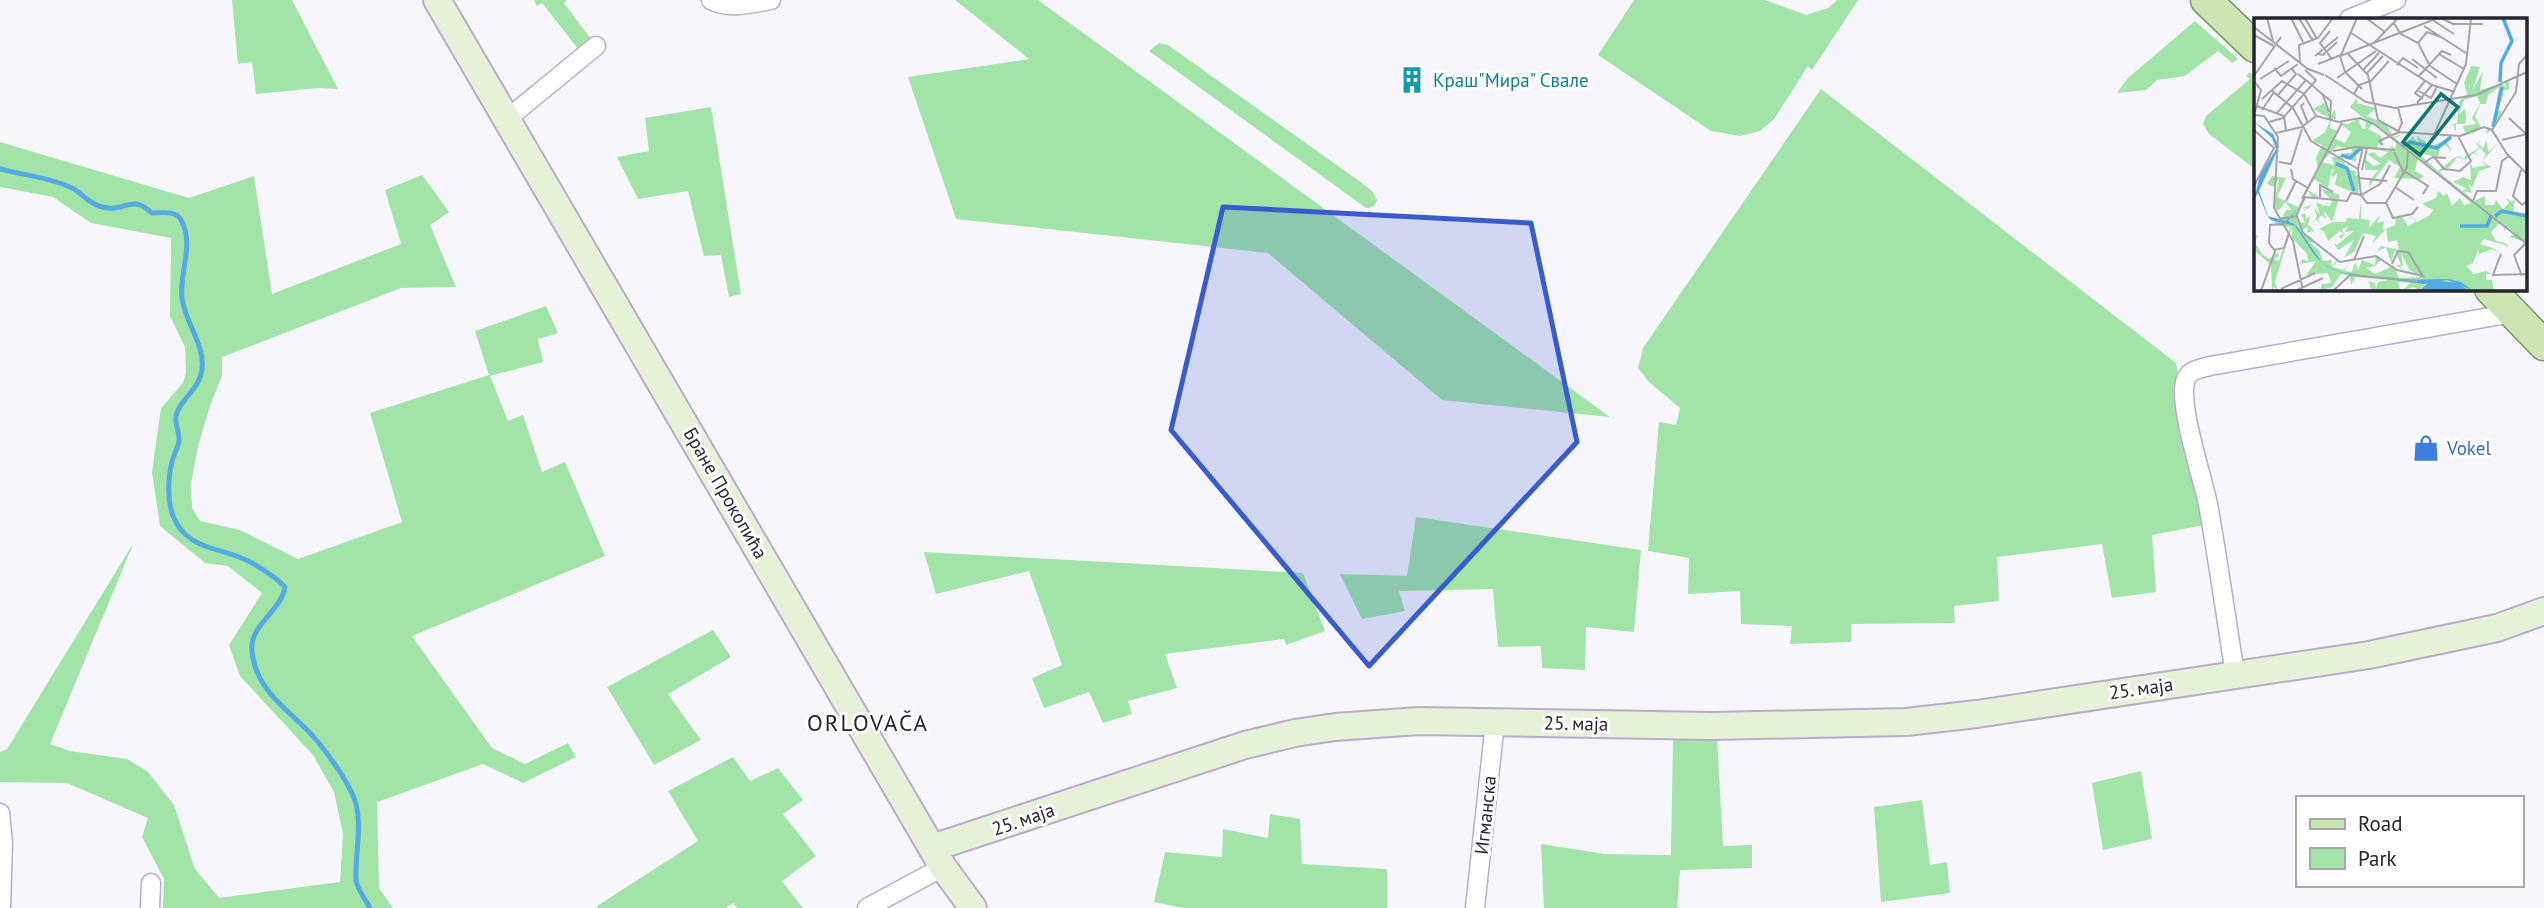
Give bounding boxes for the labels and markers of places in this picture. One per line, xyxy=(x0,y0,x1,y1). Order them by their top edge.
building icon: Краш"Мира" Свале xyxy=(1397,65,1427,95)
place label: Краш"Мира" Свале xyxy=(1433,68,1589,92)
shop icon: Vokel xyxy=(2411,433,2441,463)
place label: Vokel xyxy=(2446,436,2491,460)

